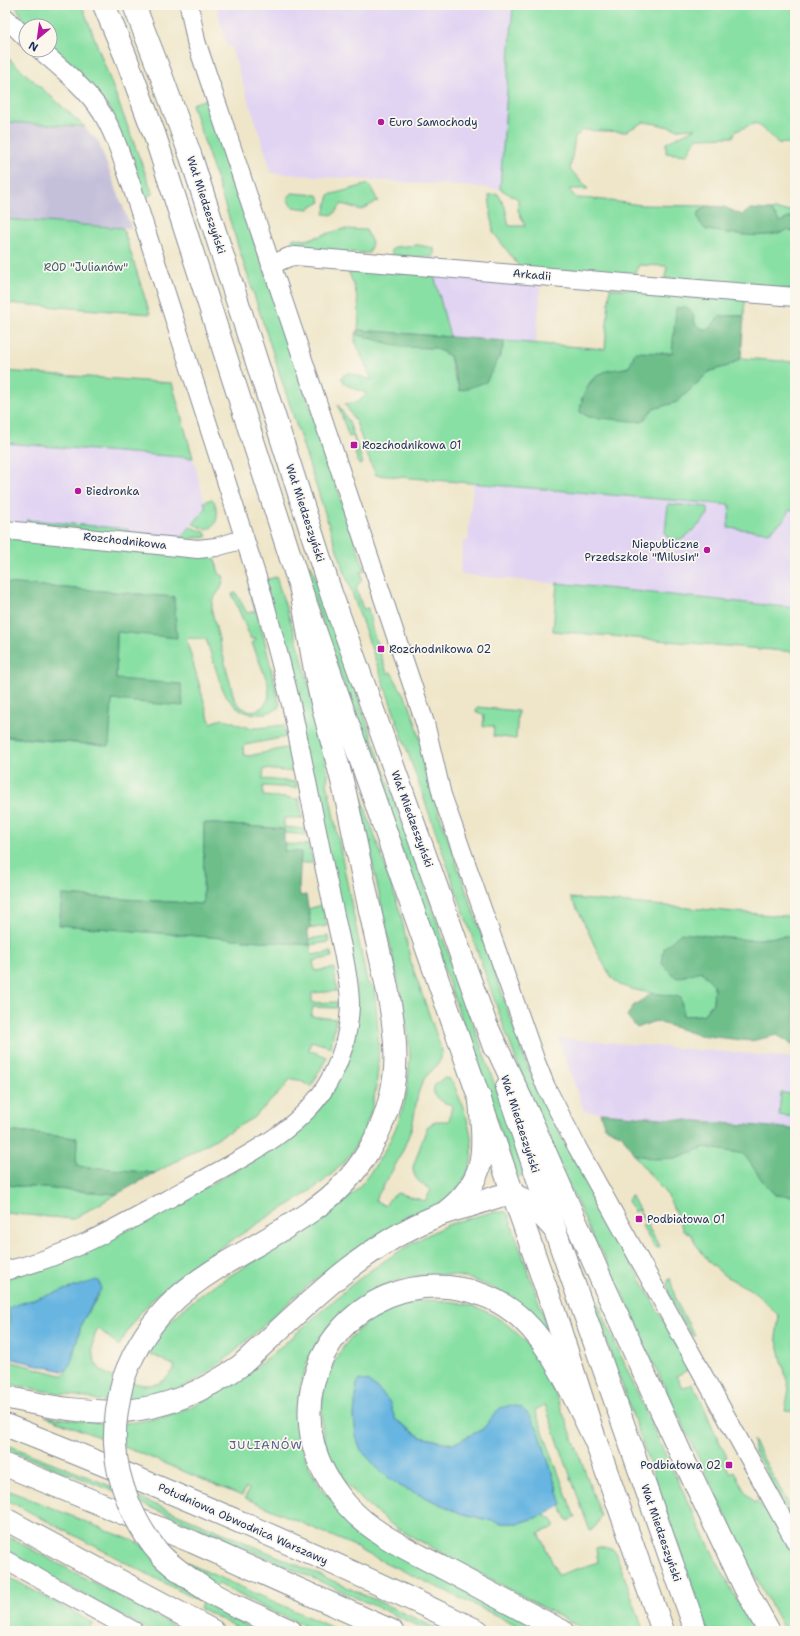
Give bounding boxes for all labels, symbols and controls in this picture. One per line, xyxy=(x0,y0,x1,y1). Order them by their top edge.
north arrow xyxy=(18,18,58,58)
text: N xyxy=(26,37,41,55)
place label: Euro Samochody xyxy=(389,115,478,130)
marker: Euro Samochody xyxy=(376,117,386,127)
street label: Wał Miedzeszyński xyxy=(183,154,229,256)
park label: ROD "Julianów" xyxy=(44,260,128,275)
street label: Arkadii xyxy=(512,266,552,284)
place label: Rozchodnikowa 01 xyxy=(362,438,461,453)
marker: Rozchodnikowa 01 xyxy=(349,440,359,450)
street label: Wał Miedzeszyński xyxy=(282,462,328,564)
place label: Biedronka xyxy=(86,484,139,499)
marker: Biedronka xyxy=(73,486,83,496)
street label: Rozchodnikowa xyxy=(83,529,168,553)
place label: Niepubliczne Przedszkole "Milusin" xyxy=(585,537,699,565)
marker: Niepubliczne Przedszkole "Milusin" xyxy=(702,545,712,555)
place label: Rozchodnikowa 02 xyxy=(389,642,491,657)
marker: Rozchodnikowa 02 xyxy=(376,644,386,654)
street label: Wał Miedzeszyński xyxy=(387,768,437,870)
street label: Wał Miedzeszyński xyxy=(497,1073,543,1175)
place label: Podbiałowa 01 xyxy=(647,1212,725,1227)
marker: Podbiałowa 01 xyxy=(634,1214,644,1224)
district label: JULIANÓW xyxy=(229,1437,303,1453)
place label: Podbiałowa 02 xyxy=(640,1458,721,1473)
marker: Podbiałowa 02 xyxy=(724,1460,734,1470)
street label: Południowa Obwodnica Warszawy xyxy=(156,1480,330,1568)
street label: Wał Miedzeszyński xyxy=(637,1482,685,1584)

